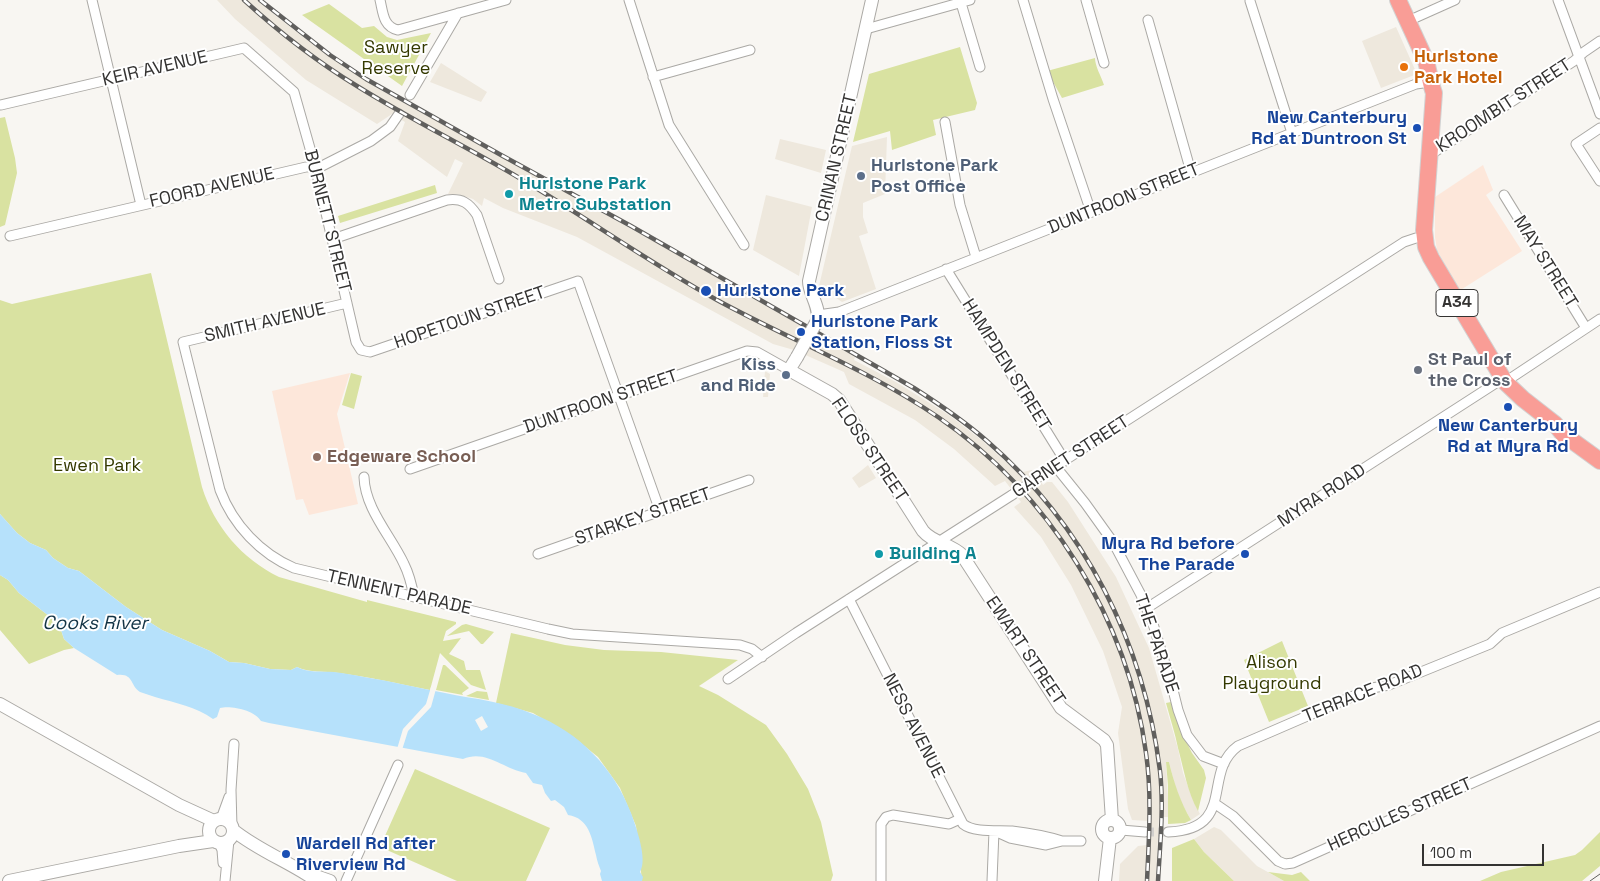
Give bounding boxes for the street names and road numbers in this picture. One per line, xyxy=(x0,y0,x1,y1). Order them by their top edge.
street label: KEIR AVENUE xyxy=(100,46,210,92)
street label: KROOMBIT STREET xyxy=(1432,54,1576,158)
street label: CRINAN STREET xyxy=(812,92,862,224)
street label: BURNETT STREET xyxy=(299,147,355,295)
street label: DUNTROON STREET xyxy=(1045,159,1203,239)
street label: FOORD AVENUE xyxy=(148,163,276,213)
street label: MAY STREET xyxy=(1508,212,1582,312)
street label: HOPETOUN STREET xyxy=(391,282,549,354)
road number: A34 xyxy=(1436,290,1478,316)
street label: HAMPDEN STREET xyxy=(957,295,1055,435)
street label: SMITH AVENUE xyxy=(202,299,328,347)
street label: DUNTROON STREET xyxy=(521,365,681,439)
street label: FLOSS STREET xyxy=(826,394,912,506)
street label: GARNET STREET xyxy=(1008,411,1134,503)
street label: MYRA ROAD xyxy=(1274,460,1370,532)
street label: STARKEY STREET xyxy=(572,484,714,550)
street label: TENNENT PARADE xyxy=(325,566,473,620)
street label: THE PARADE xyxy=(1129,592,1183,696)
street label: EWART STREET xyxy=(981,593,1069,709)
street label: TERRACE ROAD xyxy=(1300,660,1426,728)
street label: NESS AVENUE xyxy=(877,670,949,782)
street label: HERCULES STREET xyxy=(1324,773,1476,857)

